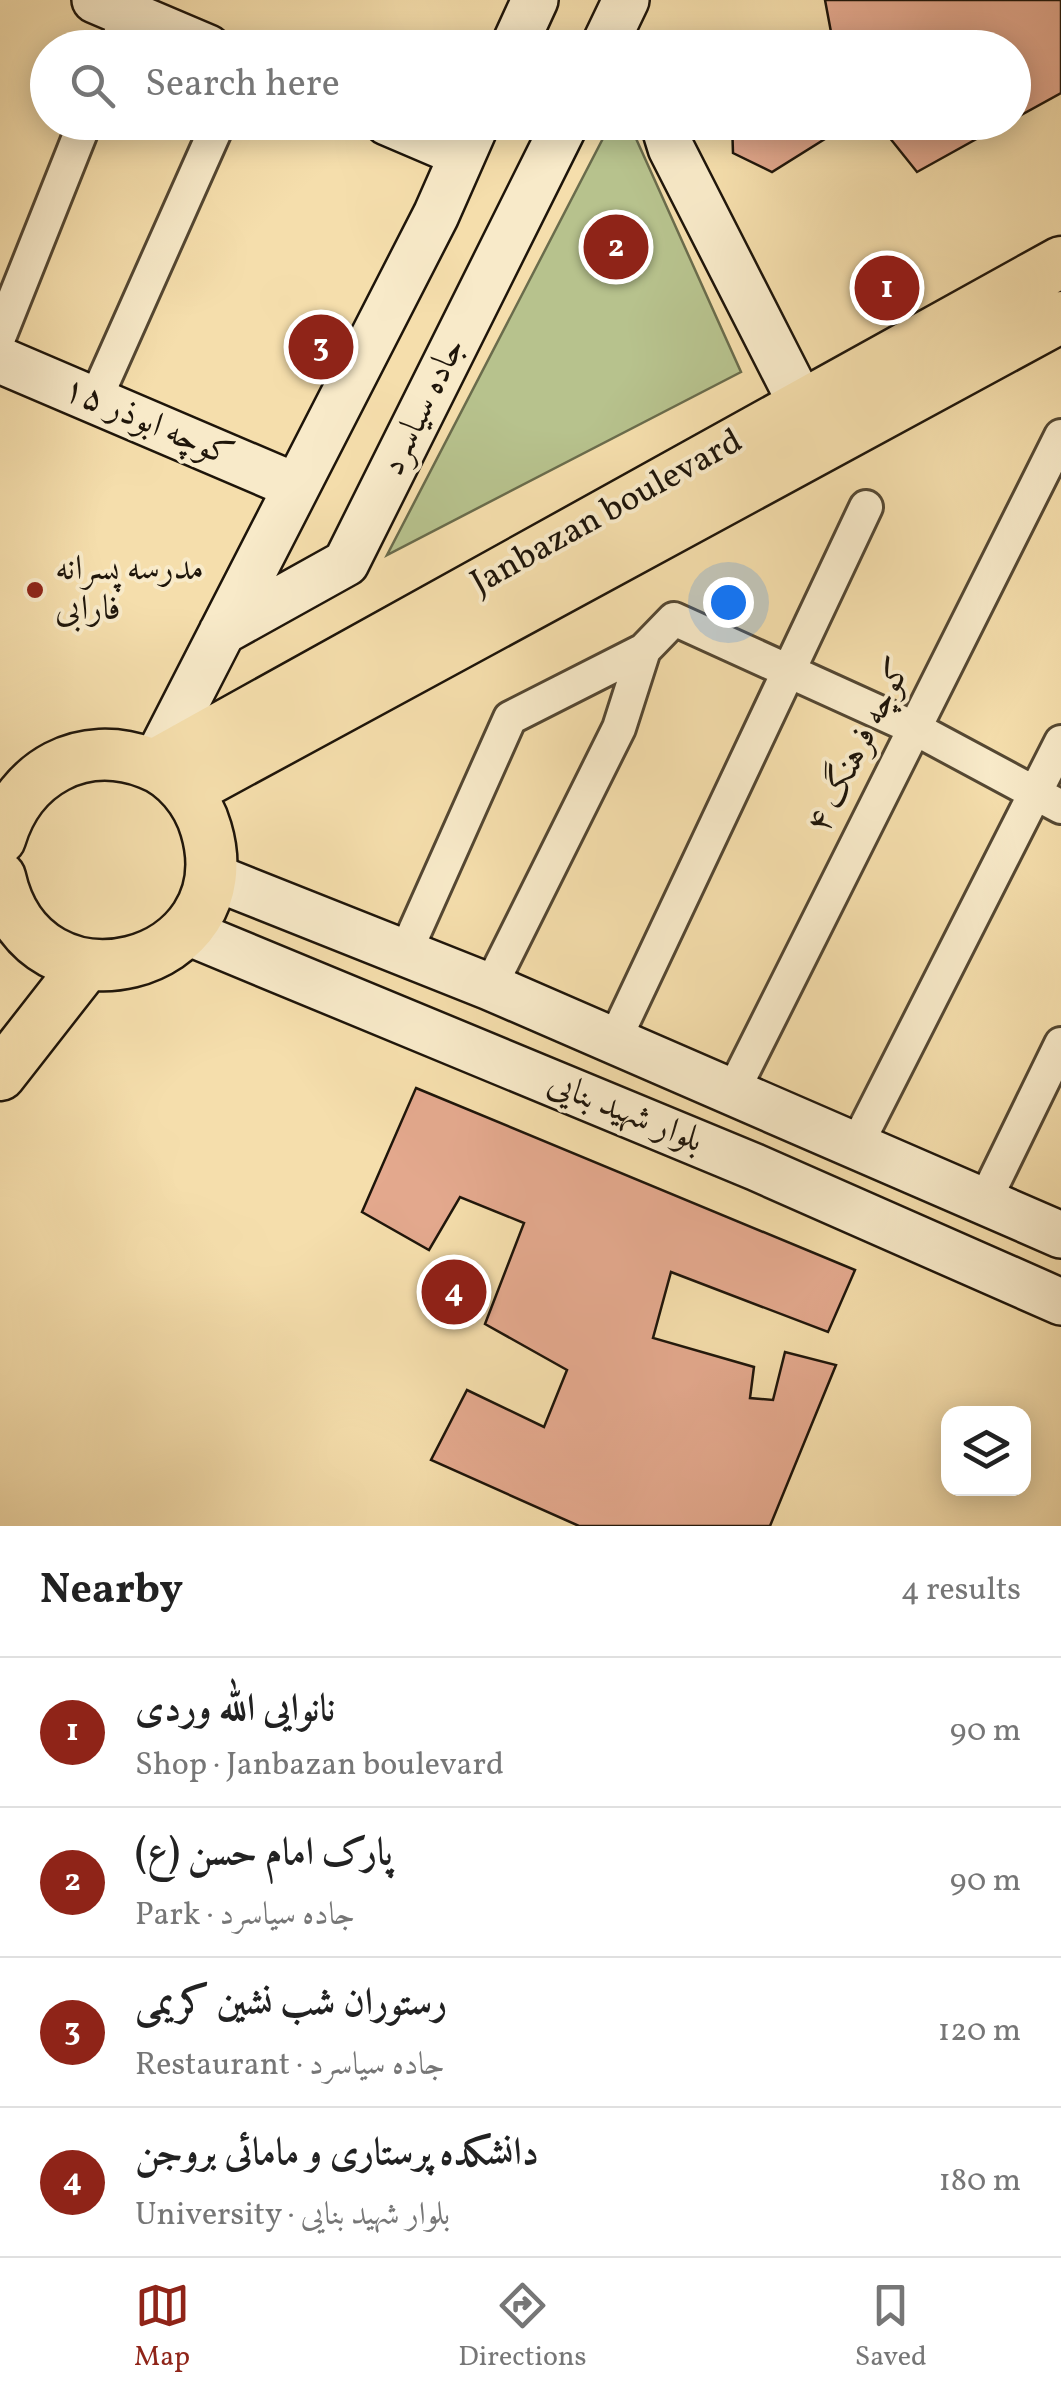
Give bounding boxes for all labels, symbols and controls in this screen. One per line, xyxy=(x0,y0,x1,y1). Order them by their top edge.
search box xyxy=(30,30,1031,140)
icon: search xyxy=(65,58,120,113)
text: Search here xyxy=(145,59,340,112)
pin: 2 xyxy=(584,210,648,284)
pin: 1 xyxy=(854,250,920,326)
pin: 3 xyxy=(288,310,354,384)
street label: جاده سیاسرد xyxy=(370,330,478,484)
street label: کوچه ابوذر ۱۵ xyxy=(55,366,241,480)
street label: Janbazan boulevard xyxy=(463,418,751,608)
place label: مدرسه پسرانه فارابی xyxy=(55,546,204,634)
your location xyxy=(703,577,754,628)
marker: مدرسه پسرانه فارابی xyxy=(24,579,46,601)
street label: کوچه فرهنگ ۴ xyxy=(794,650,925,842)
street label: بلوار شهید بنایی xyxy=(540,1060,710,1166)
pin: 4 xyxy=(422,1254,486,1330)
map controls xyxy=(941,1406,1031,1496)
button: layers xyxy=(941,1406,1031,1496)
text: Nearby xyxy=(40,1562,183,1621)
text: 4 results xyxy=(901,1569,1021,1613)
text: نانوایی الله وردی xyxy=(135,1684,335,1737)
text: 1 xyxy=(66,1710,79,1754)
text: 90 m xyxy=(950,1710,1021,1754)
text: Shop · Janbazan boulevard xyxy=(135,1744,504,1788)
text: پارک امام حسن (ع) xyxy=(135,1828,393,1881)
text: 2 xyxy=(64,1860,81,1904)
text: 90 m xyxy=(950,1860,1021,1904)
text: Park · جاده سیاسرد xyxy=(135,1894,355,1938)
text: رستوران شب نشین کریمی xyxy=(135,1978,447,2031)
text: 3 xyxy=(64,2010,81,2054)
text: 120 m xyxy=(938,2010,1021,2054)
text: Restaurant · جاده سیاسرد xyxy=(135,2044,445,2088)
text: دانشکده پرستاری و مامائی بروجن xyxy=(135,2128,539,2181)
text: 4 xyxy=(63,2160,82,2204)
text: 180 m xyxy=(938,2160,1021,2204)
text: University · بلوار شهید بنایی xyxy=(135,2194,450,2238)
tab: Map xyxy=(134,2278,190,2377)
tab: Directions xyxy=(458,2278,587,2377)
tab: Saved xyxy=(855,2278,927,2377)

